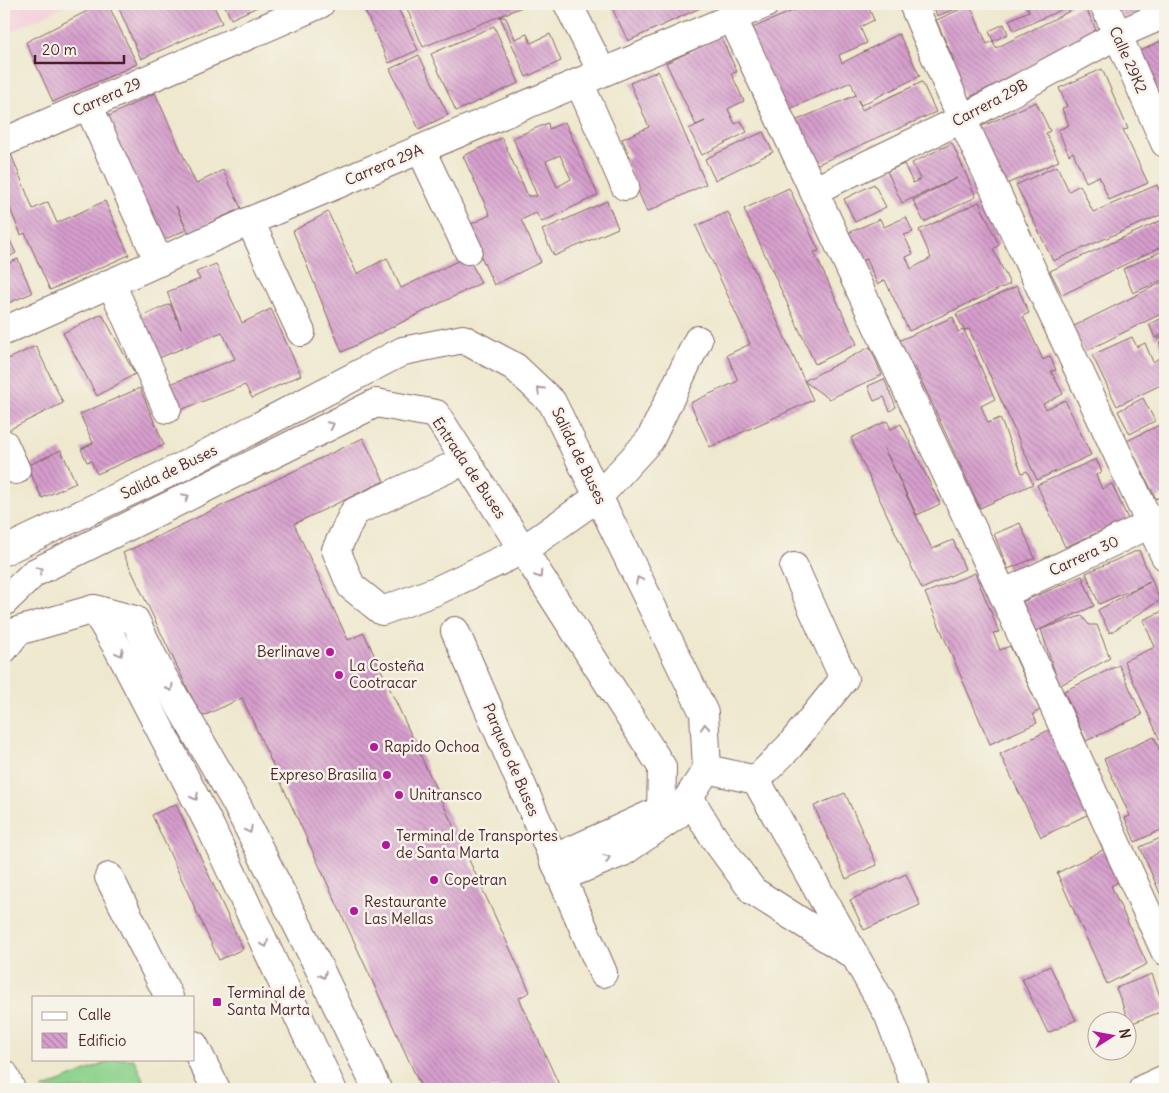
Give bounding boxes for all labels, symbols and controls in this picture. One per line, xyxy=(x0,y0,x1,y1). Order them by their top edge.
street label: Calle 29K2 xyxy=(1105,23,1152,96)
scale bar xyxy=(35,32,124,64)
text: 20 m xyxy=(42,40,77,59)
street label: Carrera 29 xyxy=(70,73,144,120)
street label: Carrera 29B xyxy=(949,75,1031,130)
street label: Carrera 29A xyxy=(342,139,426,189)
one-way arrow xyxy=(536,387,545,396)
street label: Salida de Buses xyxy=(548,404,611,507)
street label: Entrada de Buses xyxy=(428,413,511,522)
one-way arrow xyxy=(326,421,335,431)
street label: Salida de Buses xyxy=(117,440,220,503)
one-way arrow xyxy=(180,493,189,503)
street label: Carrera 30 xyxy=(1046,531,1122,580)
one-way arrow xyxy=(35,566,44,576)
one-way arrow xyxy=(533,569,543,578)
one-way arrow xyxy=(635,576,645,585)
place label: Berlinave xyxy=(257,642,320,661)
marker: Berlinave xyxy=(324,646,336,658)
one-way arrow xyxy=(114,648,124,657)
place label: La Costeña Cootracar xyxy=(349,656,425,692)
marker: La Costeña Cootracar xyxy=(333,669,345,681)
one-way arrow xyxy=(163,683,173,692)
street label: Parqueo de Buses xyxy=(479,700,544,819)
one-way arrow xyxy=(699,723,710,731)
place label: Rapido Ochoa xyxy=(384,737,480,756)
marker: Rapido Ochoa xyxy=(368,741,380,753)
place label: Expreso Brasilia xyxy=(270,765,377,784)
marker: Expreso Brasilia xyxy=(381,769,393,781)
place label: Unitransco xyxy=(409,785,482,804)
marker: Unitransco xyxy=(393,789,405,801)
one-way arrow xyxy=(189,792,199,801)
one-way arrow xyxy=(243,825,253,834)
place label: Terminal de Transportes de Santa Marta xyxy=(396,826,558,862)
marker: Terminal de Transportes de Santa Marta xyxy=(380,839,392,851)
one-way arrow xyxy=(602,854,610,864)
place label: Copetran xyxy=(444,870,507,889)
marker: Copetran xyxy=(428,874,440,886)
place label: Restaurante Las Mellas xyxy=(364,892,447,928)
marker: Restaurante Las Mellas xyxy=(348,905,360,917)
one-way arrow xyxy=(259,939,269,948)
one-way arrow xyxy=(316,970,327,979)
place label: Terminal de Santa Marta xyxy=(227,983,310,1019)
legend xyxy=(32,996,195,1060)
marker: Terminal de Santa Marta xyxy=(211,996,223,1008)
text: Calle xyxy=(78,1005,111,1024)
north arrow xyxy=(1086,1010,1136,1060)
text: N xyxy=(1115,1027,1135,1040)
text: Edificio xyxy=(78,1031,126,1050)

